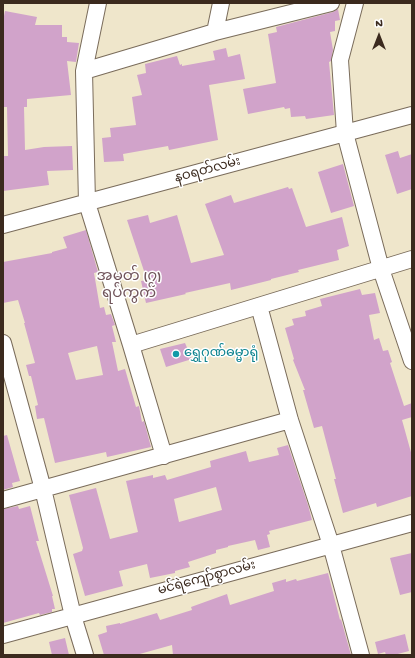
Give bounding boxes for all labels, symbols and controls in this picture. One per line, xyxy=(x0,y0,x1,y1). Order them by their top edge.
north arrow xyxy=(359,16,399,56)
text: N xyxy=(375,18,383,30)
street label: နဝရတ်လမ်း xyxy=(173,155,243,187)
district label: အမှတ် (၇) ရပ်ကွက် xyxy=(97,269,161,304)
place label: ရွှေဂုဏ်ဓမ္မာရုံ xyxy=(184,346,258,362)
marker: ရွှေဂုဏ်ဓမ္မာရုံ xyxy=(171,349,181,359)
street label: မင်ရဲကျော်စွာလမ်း xyxy=(156,558,258,600)

